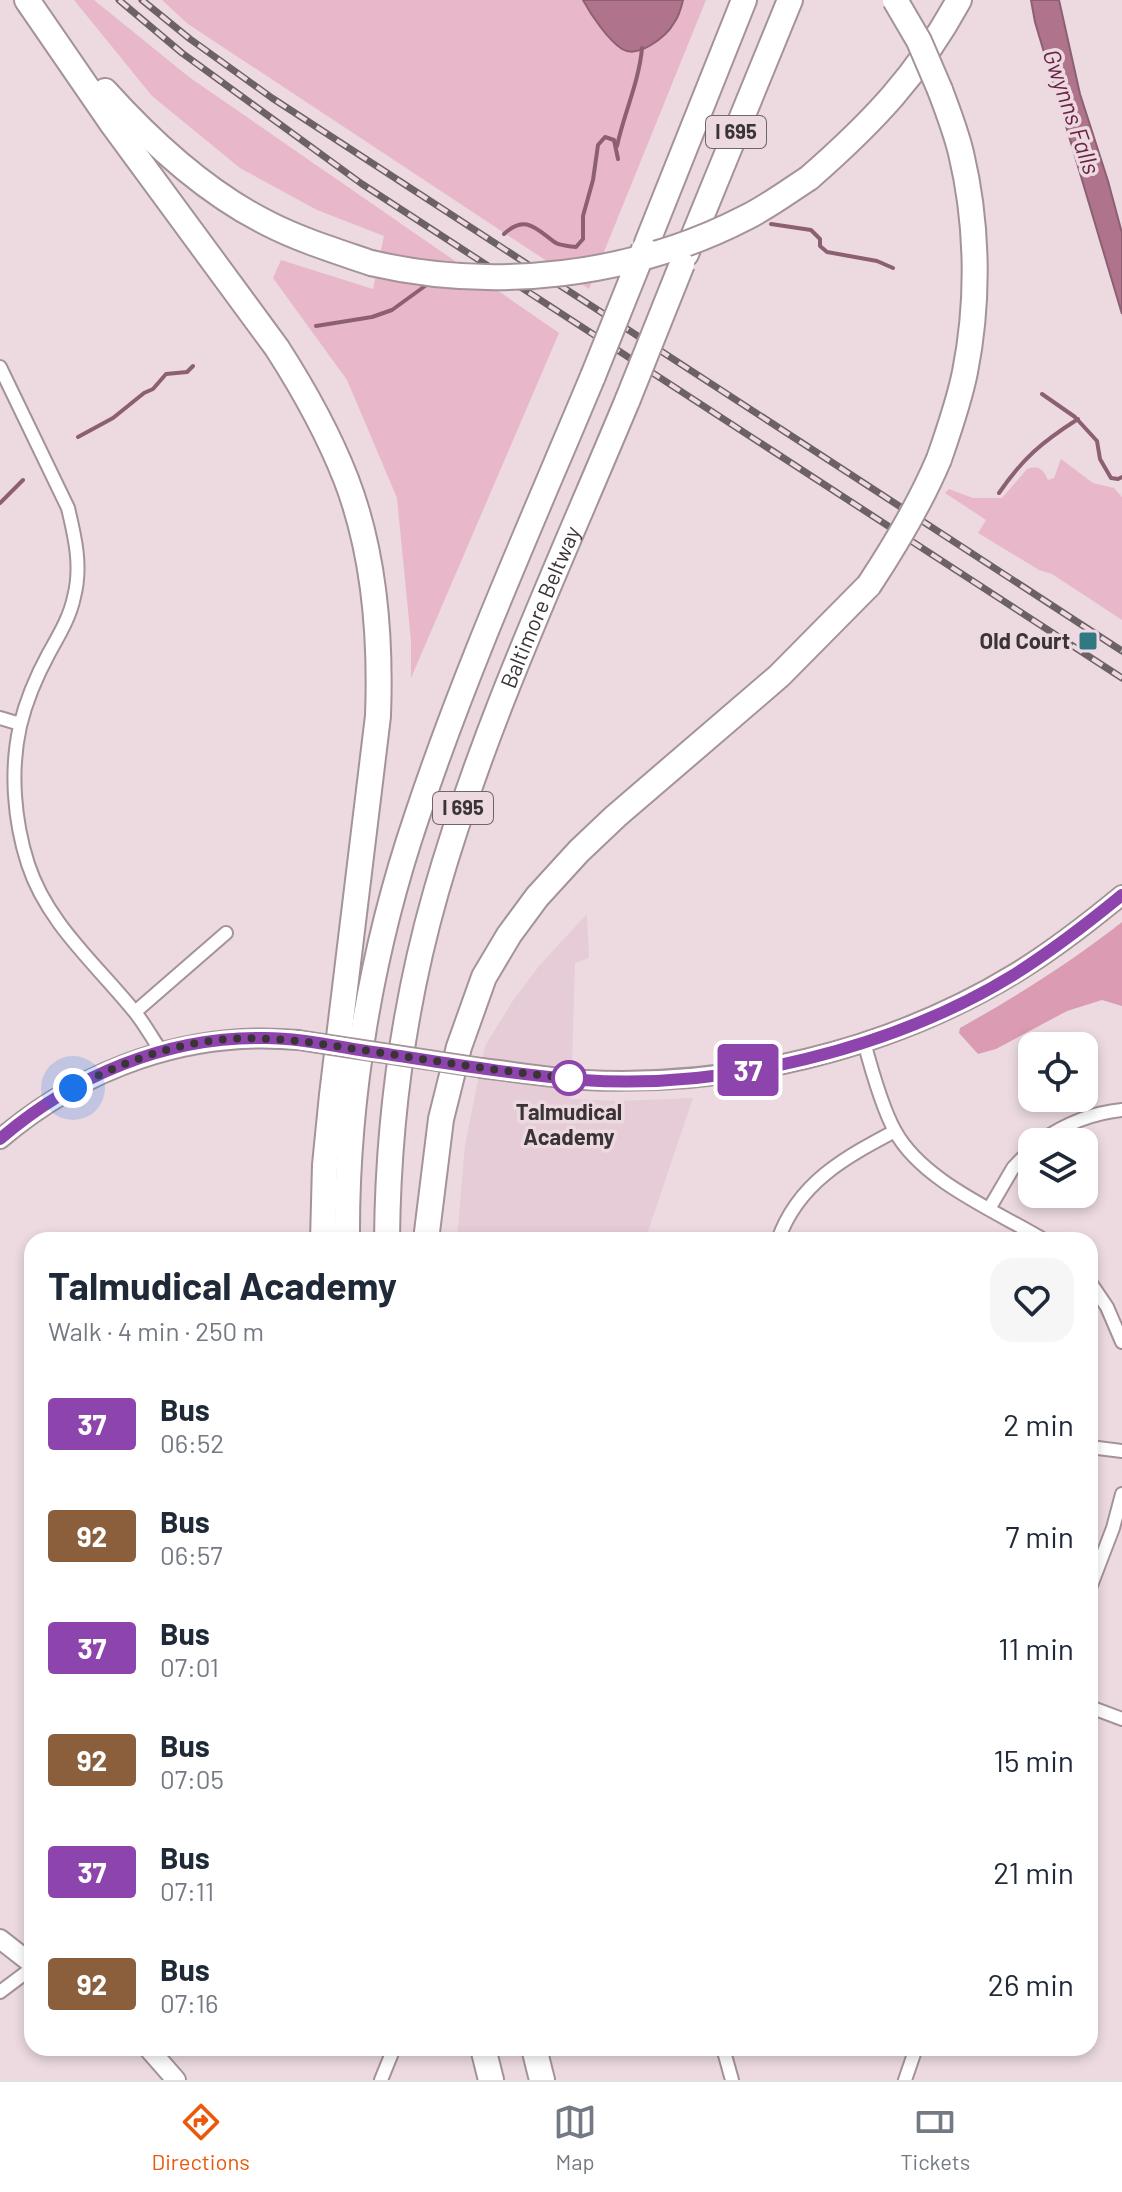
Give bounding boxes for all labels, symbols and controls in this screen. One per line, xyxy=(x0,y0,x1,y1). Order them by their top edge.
water label: Gwynns Falls xyxy=(1038,45,1107,178)
road number: I 695 xyxy=(706,116,766,148)
street label: Baltimore Beltway xyxy=(494,522,585,692)
place label: Old Court xyxy=(980,627,1070,653)
marker: Old Court xyxy=(1077,630,1099,652)
road number: I 695 xyxy=(433,792,493,824)
map controls xyxy=(1018,1032,1098,1208)
button: locate xyxy=(1018,1032,1098,1112)
line badge: 37 xyxy=(712,1044,784,1096)
text: 37 xyxy=(733,1053,763,1087)
marker: Talmudical Academy xyxy=(552,1061,586,1095)
your location xyxy=(53,1068,93,1108)
place label: Talmudical Academy xyxy=(516,1098,622,1149)
button: layers xyxy=(1018,1128,1098,1208)
button: heart xyxy=(990,1258,1074,1342)
text: Talmudical Academy xyxy=(48,1262,397,1308)
text: Walk · 4 min · 250 m xyxy=(48,1315,264,1346)
text: Bus xyxy=(160,1391,210,1427)
text: 2 min xyxy=(1003,1406,1074,1442)
text: 37 xyxy=(77,1407,107,1441)
text: 06:52 xyxy=(160,1427,224,1458)
text: Bus xyxy=(160,1503,210,1539)
text: 7 min xyxy=(1005,1518,1074,1554)
text: 92 xyxy=(77,1519,107,1553)
text: 06:57 xyxy=(160,1539,223,1570)
text: Bus xyxy=(160,1615,210,1651)
text: 11 min xyxy=(998,1630,1074,1666)
text: 37 xyxy=(77,1631,107,1665)
text: 07:01 xyxy=(160,1651,219,1682)
text: Bus xyxy=(160,1727,210,1763)
text: 15 min xyxy=(993,1742,1074,1778)
text: 92 xyxy=(77,1743,107,1777)
text: 07:05 xyxy=(160,1763,224,1794)
text: Bus xyxy=(160,1839,210,1875)
text: 21 min xyxy=(993,1854,1074,1890)
text: 37 xyxy=(77,1855,107,1889)
text: 07:11 xyxy=(160,1875,214,1906)
text: Bus xyxy=(160,1951,210,1987)
text: 26 min xyxy=(988,1966,1074,2002)
text: 92 xyxy=(77,1967,107,2001)
text: 07:16 xyxy=(160,1987,218,2018)
tab: Directions xyxy=(152,2100,250,2174)
tab: Map xyxy=(553,2100,597,2174)
tab: Tickets xyxy=(900,2100,970,2174)

